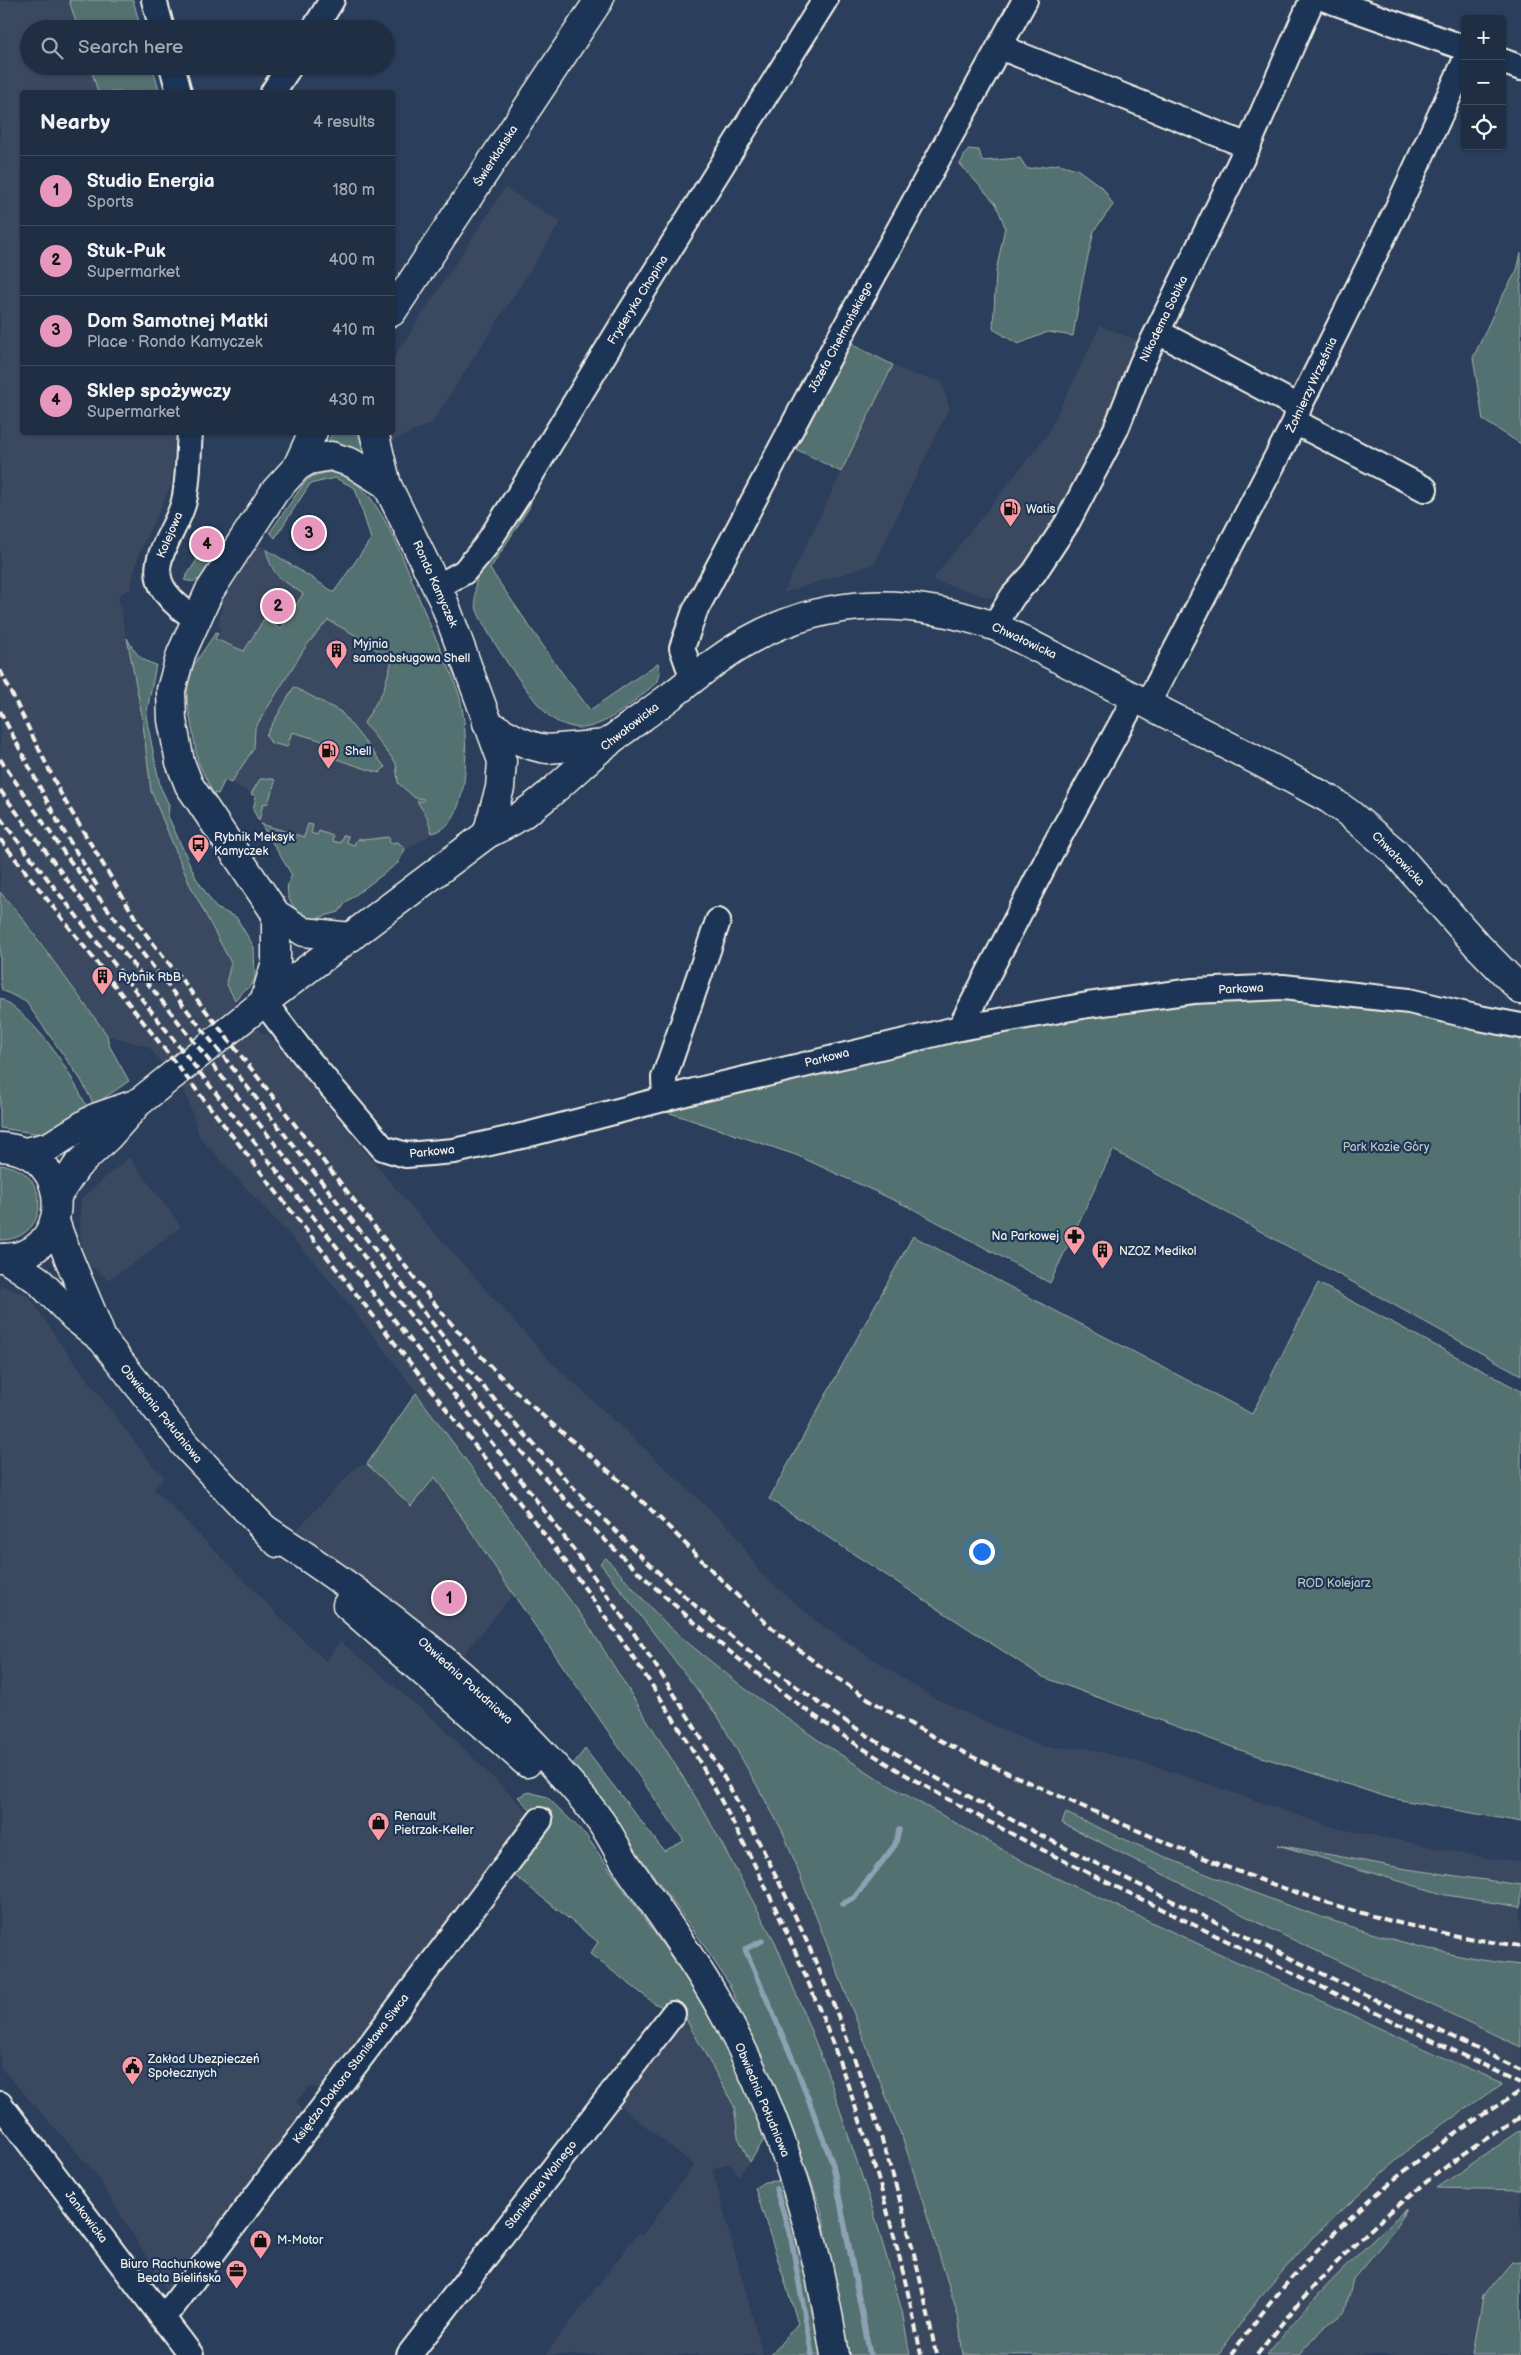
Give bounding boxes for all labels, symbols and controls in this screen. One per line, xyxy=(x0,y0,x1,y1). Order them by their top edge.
map controls xyxy=(1461,15,1506,150)
button: + xyxy=(1461,15,1506,60)
search box xyxy=(20,20,395,75)
icon: search xyxy=(38,34,66,62)
text: Search here xyxy=(78,36,183,59)
button: − xyxy=(1461,60,1506,105)
button: locate xyxy=(1461,105,1506,150)
text: Nearby xyxy=(40,110,110,135)
text: 4 results xyxy=(313,113,375,132)
street label: Świerklańska xyxy=(469,121,521,189)
text: Studio Energia xyxy=(87,170,215,193)
text: 1 xyxy=(53,181,59,200)
text: 180 m xyxy=(333,181,375,200)
text: Sports xyxy=(87,193,134,212)
text: Stuk-Puk xyxy=(87,240,166,263)
text: 2 xyxy=(51,251,61,270)
text: 400 m xyxy=(329,251,375,270)
street label: Fryderyka Chopina xyxy=(604,252,672,347)
text: Supermarket xyxy=(87,263,180,282)
street label: Nikodema Sobika xyxy=(1137,273,1191,365)
street label: Józefa Chełmońskiego xyxy=(805,279,877,395)
text: Dom Samotnej Matki xyxy=(87,310,268,333)
text: 3 xyxy=(51,321,61,340)
text: 410 m xyxy=(332,321,375,340)
text: Place · Rondo Kamyczek xyxy=(87,333,263,352)
street label: Żołnierzy Września xyxy=(1282,334,1341,436)
text: Sklep spożywczy xyxy=(87,380,231,403)
text: 4 xyxy=(51,391,61,410)
text: 430 m xyxy=(328,391,375,410)
text: Supermarket xyxy=(87,403,180,422)
fuel station icon: Watis xyxy=(998,497,1022,528)
place label: Watis xyxy=(1026,502,1056,517)
street label: Kolejowa xyxy=(154,510,186,560)
pin: 3 xyxy=(293,514,325,552)
pin: 4 xyxy=(191,525,223,563)
street label: Rondo Kamyczek xyxy=(409,538,461,630)
pin: 2 xyxy=(262,587,294,625)
street label: Chwałowicka xyxy=(989,619,1059,663)
place label: Myjnia samoobsługowa Shell xyxy=(353,637,470,666)
building icon: Myjnia samoobsługowa Shell xyxy=(325,639,349,670)
street label: Chwałowicka xyxy=(598,699,662,754)
fuel station icon: Shell xyxy=(317,739,341,770)
place label: Shell xyxy=(345,744,371,759)
street label: Chwałowicka xyxy=(1368,829,1428,890)
place label: Rybnik Meksyk Kamyczek xyxy=(214,830,294,859)
bus stop icon: Rybnik Meksyk Kamyczek xyxy=(186,832,210,863)
building icon: Rybnik RbB xyxy=(90,965,114,996)
place label: Rybnik RbB xyxy=(118,970,181,985)
street label: Parkowa xyxy=(1218,980,1264,998)
street label: Parkowa xyxy=(803,1045,851,1071)
park label: Park Kozie Góry xyxy=(1343,1140,1430,1155)
street label: Parkowa xyxy=(409,1142,456,1162)
pharmacy icon: Na Parkowej xyxy=(1063,1224,1087,1255)
place label: Na Parkowej xyxy=(991,1229,1059,1244)
building icon: NZOZ Medikol xyxy=(1091,1239,1115,1270)
place label: NZOZ Medikol xyxy=(1119,1244,1197,1259)
street label: Obwiednia Południowa xyxy=(117,1362,206,1466)
your location xyxy=(969,1539,995,1565)
park label: ROD Kolejarz xyxy=(1297,1576,1371,1591)
pin: 1 xyxy=(433,1579,465,1617)
street label: Obwiednia Południowa xyxy=(414,1634,516,1728)
place label: Renault Pietrzak-Keller xyxy=(394,1809,474,1838)
shop icon: Renault Pietrzak-Keller xyxy=(366,1811,390,1842)
street label: Księdza Doktora Stanisława Siwca xyxy=(290,1991,413,2147)
street label: Obwiednia Południowa xyxy=(731,2041,793,2159)
place label: Zakład Ubezpieczeń Społecznych xyxy=(147,2052,259,2081)
public building icon: Zakład Ubezpieczeń Społecznych xyxy=(120,2054,144,2085)
street label: Stanisława Wolnego xyxy=(502,2138,580,2232)
street label: Jankowicka xyxy=(61,2188,111,2246)
shop icon: M-Motor xyxy=(249,2228,273,2259)
place label: M-Motor xyxy=(277,2233,324,2248)
place label: Biuro Rachunkowe Beata Bielińska xyxy=(120,2257,221,2286)
office icon: Biuro Rachunkowe Beata Bielińska xyxy=(225,2259,249,2290)

